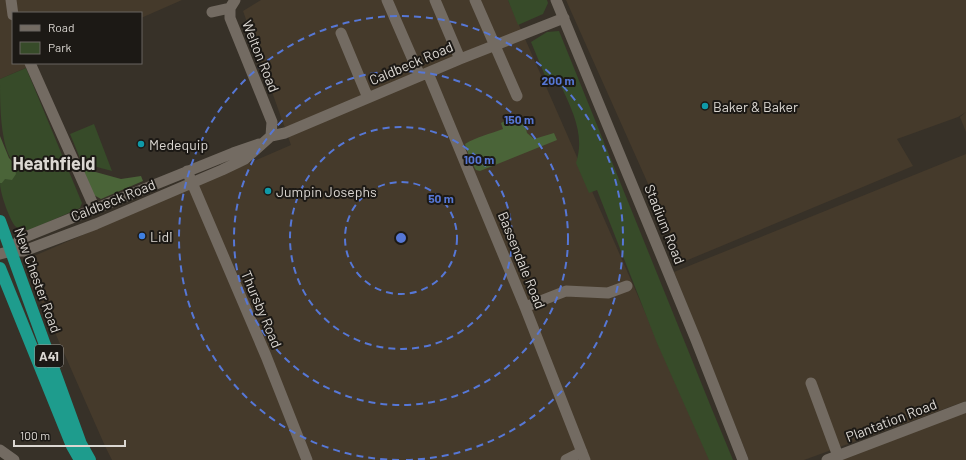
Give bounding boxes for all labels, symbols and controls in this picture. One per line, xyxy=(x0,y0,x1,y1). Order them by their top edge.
legend xyxy=(12,12,142,64)
street label: Welton Road xyxy=(239,18,283,94)
text: Road xyxy=(48,20,75,34)
street label: Caldbeck Road xyxy=(366,38,456,88)
text: Park xyxy=(48,40,72,54)
text: 200 m xyxy=(542,73,574,87)
place label: Baker & Baker xyxy=(713,98,798,115)
marker: Baker & Baker xyxy=(700,101,710,111)
text: 150 m xyxy=(504,112,534,126)
place label: Medequip xyxy=(149,136,208,153)
marker: Medequip xyxy=(136,139,146,149)
district label: Heathfield xyxy=(13,152,95,174)
text: 100 m xyxy=(464,152,494,166)
street label: Caldbeck Road xyxy=(68,175,158,225)
street label: Stadium Road xyxy=(641,182,689,266)
place label: Jumpin Josephs xyxy=(276,183,377,200)
marker: Jumpin Josephs xyxy=(263,186,273,196)
text: 50 m xyxy=(428,191,454,205)
street label: Bassendale Road xyxy=(495,209,549,311)
street label: New Chester Road xyxy=(11,225,65,335)
place label: Lidl xyxy=(150,228,172,245)
marker: Lidl xyxy=(137,231,147,241)
centre of rings xyxy=(394,231,408,245)
street label: Thursby Road xyxy=(238,268,286,350)
road number: A41 xyxy=(35,345,63,367)
street label: Plantation Road xyxy=(843,395,939,445)
scale bar xyxy=(14,422,125,448)
text: 100 m xyxy=(20,428,50,442)

